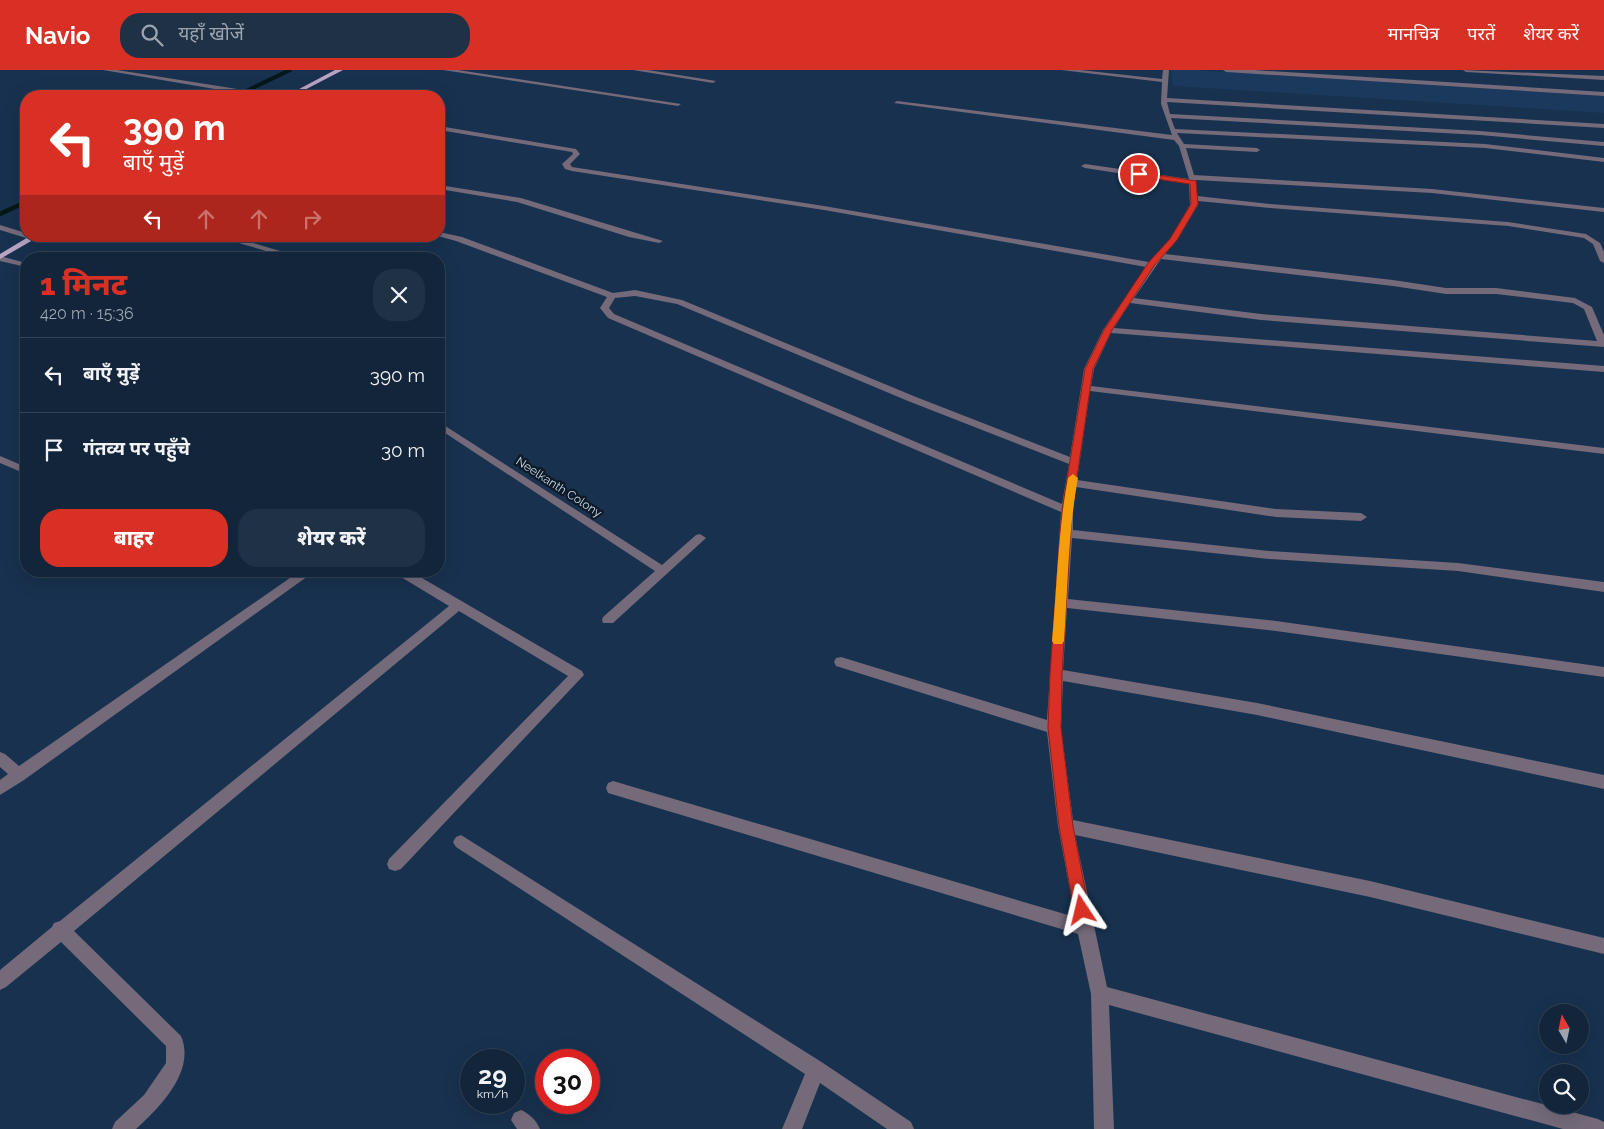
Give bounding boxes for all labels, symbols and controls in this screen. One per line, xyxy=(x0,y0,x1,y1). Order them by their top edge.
search box xyxy=(120,13,470,58)
text: Navio xyxy=(25,21,90,50)
icon: search xyxy=(138,21,166,49)
text: यहाँ खोजें xyxy=(178,22,244,44)
text: मानचित्र xyxy=(1388,23,1439,44)
text: परतें xyxy=(1467,23,1495,44)
text: शेयर करें xyxy=(1523,23,1579,44)
text: 390 m xyxy=(123,107,226,148)
icon: left xyxy=(40,110,105,175)
text: बाएँ मुड़ें xyxy=(123,149,184,175)
pin xyxy=(1118,153,1160,195)
icon: arrive xyxy=(1125,160,1153,188)
icon: left xyxy=(139,205,167,233)
icon: ahead xyxy=(192,205,220,233)
icon: ahead xyxy=(245,205,273,233)
icon: right xyxy=(298,205,326,233)
text: 1 मिनट xyxy=(40,267,127,302)
button: close xyxy=(373,269,425,321)
text: 420 m · 15:36 xyxy=(40,304,134,323)
icon: left xyxy=(40,361,68,389)
text: बाएँ मुड़ें xyxy=(83,362,140,384)
text: 390 m xyxy=(370,364,425,386)
icon: arrive xyxy=(40,436,68,464)
text: गंतव्य पर पहुँचे xyxy=(83,437,190,459)
text: 30 m xyxy=(381,439,425,461)
street label: Neelkanth Colony xyxy=(513,454,605,520)
button: बाहर xyxy=(40,509,228,567)
button: शेयर करें xyxy=(238,509,425,567)
position arrow xyxy=(1055,883,1107,935)
north arrow xyxy=(1539,1004,1589,1054)
map controls xyxy=(1539,1004,1589,1114)
speed limit sign: 30 xyxy=(535,1049,600,1114)
text: 29 xyxy=(478,1060,507,1090)
button: search xyxy=(1539,1064,1589,1114)
text: km/h xyxy=(477,1087,508,1101)

